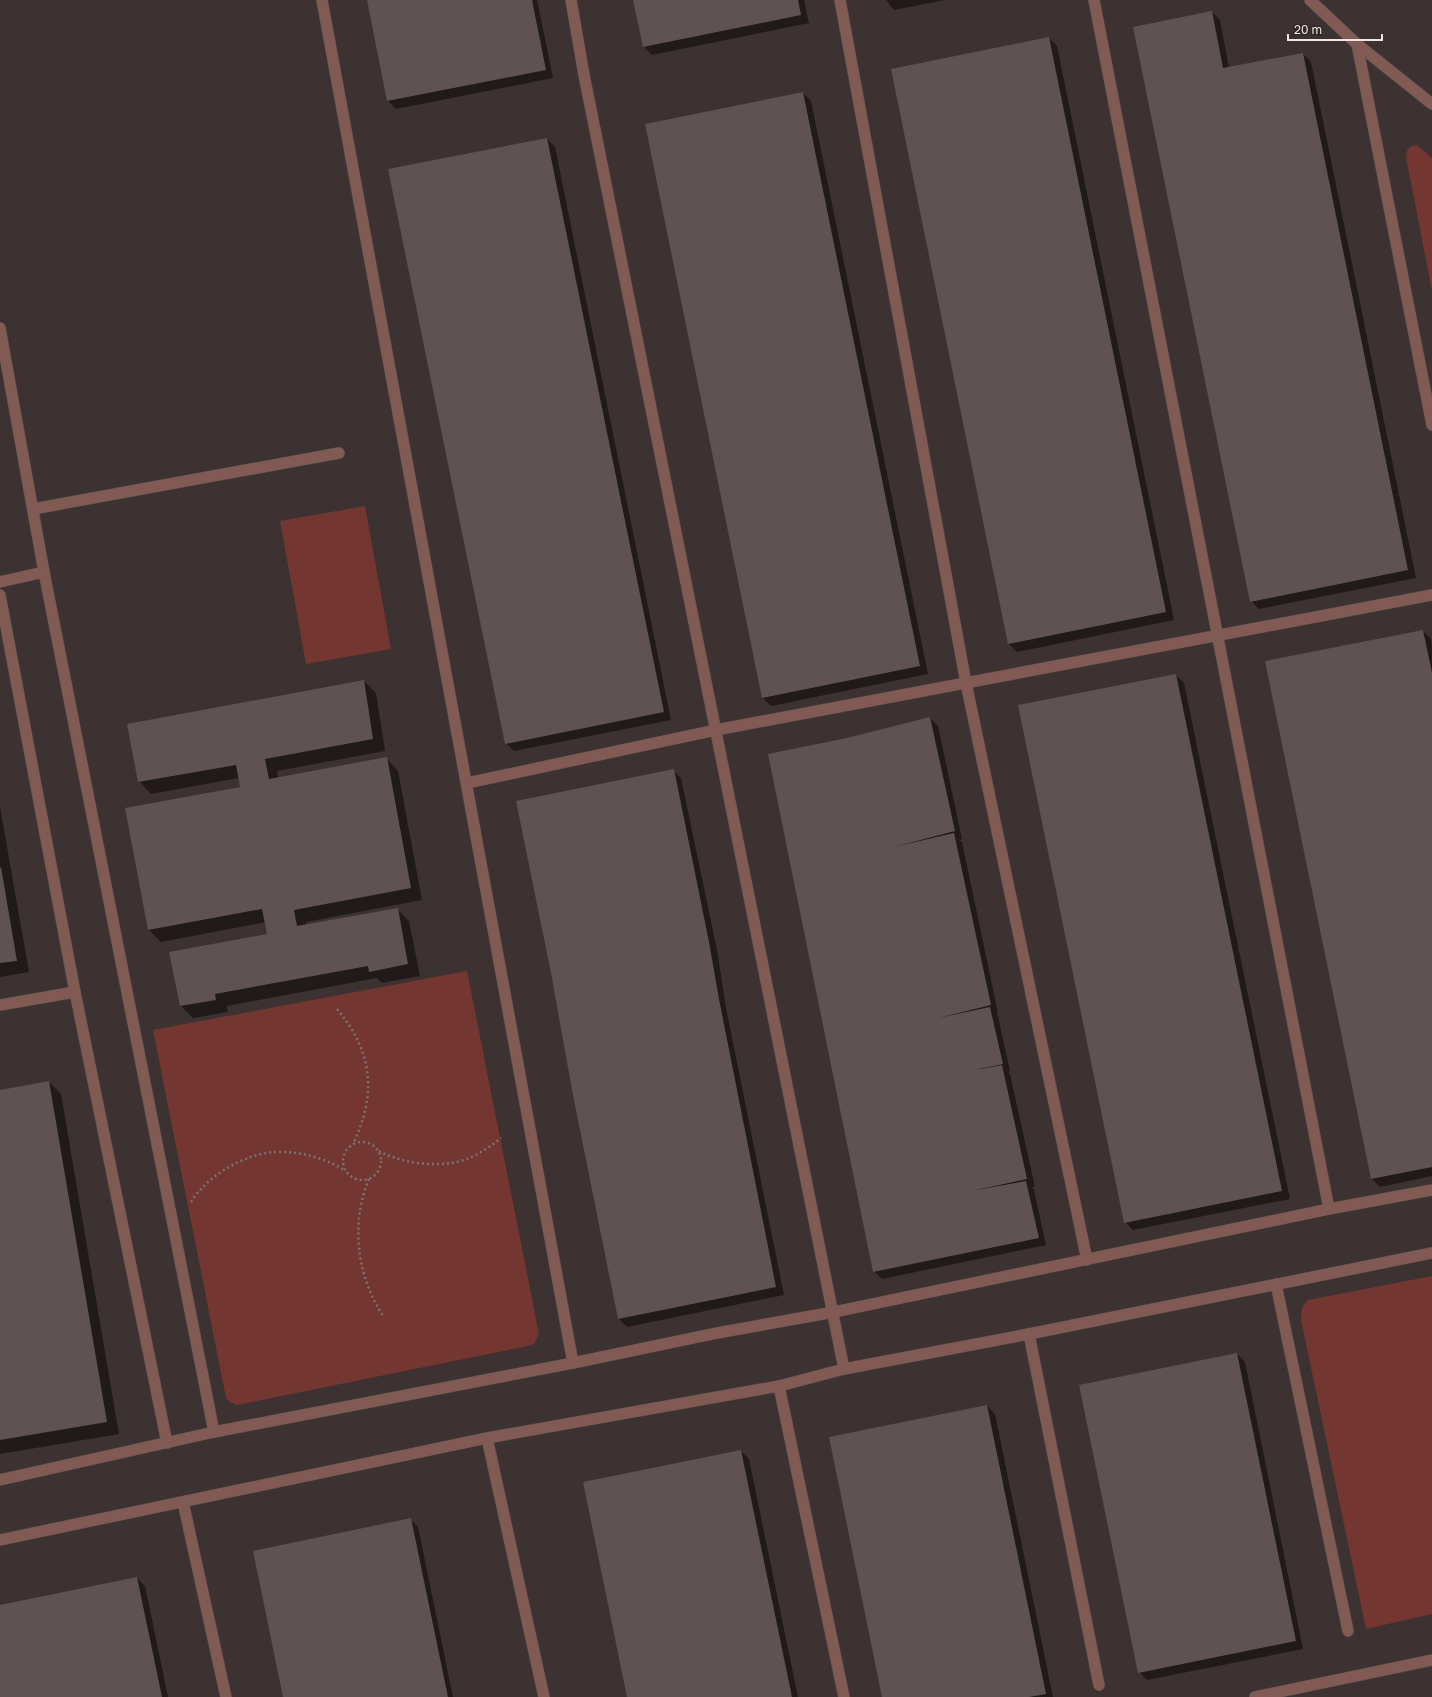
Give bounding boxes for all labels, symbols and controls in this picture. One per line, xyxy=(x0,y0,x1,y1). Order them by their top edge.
scale bar xyxy=(1288,16,1382,42)
text: 20 m xyxy=(1294,22,1322,37)

